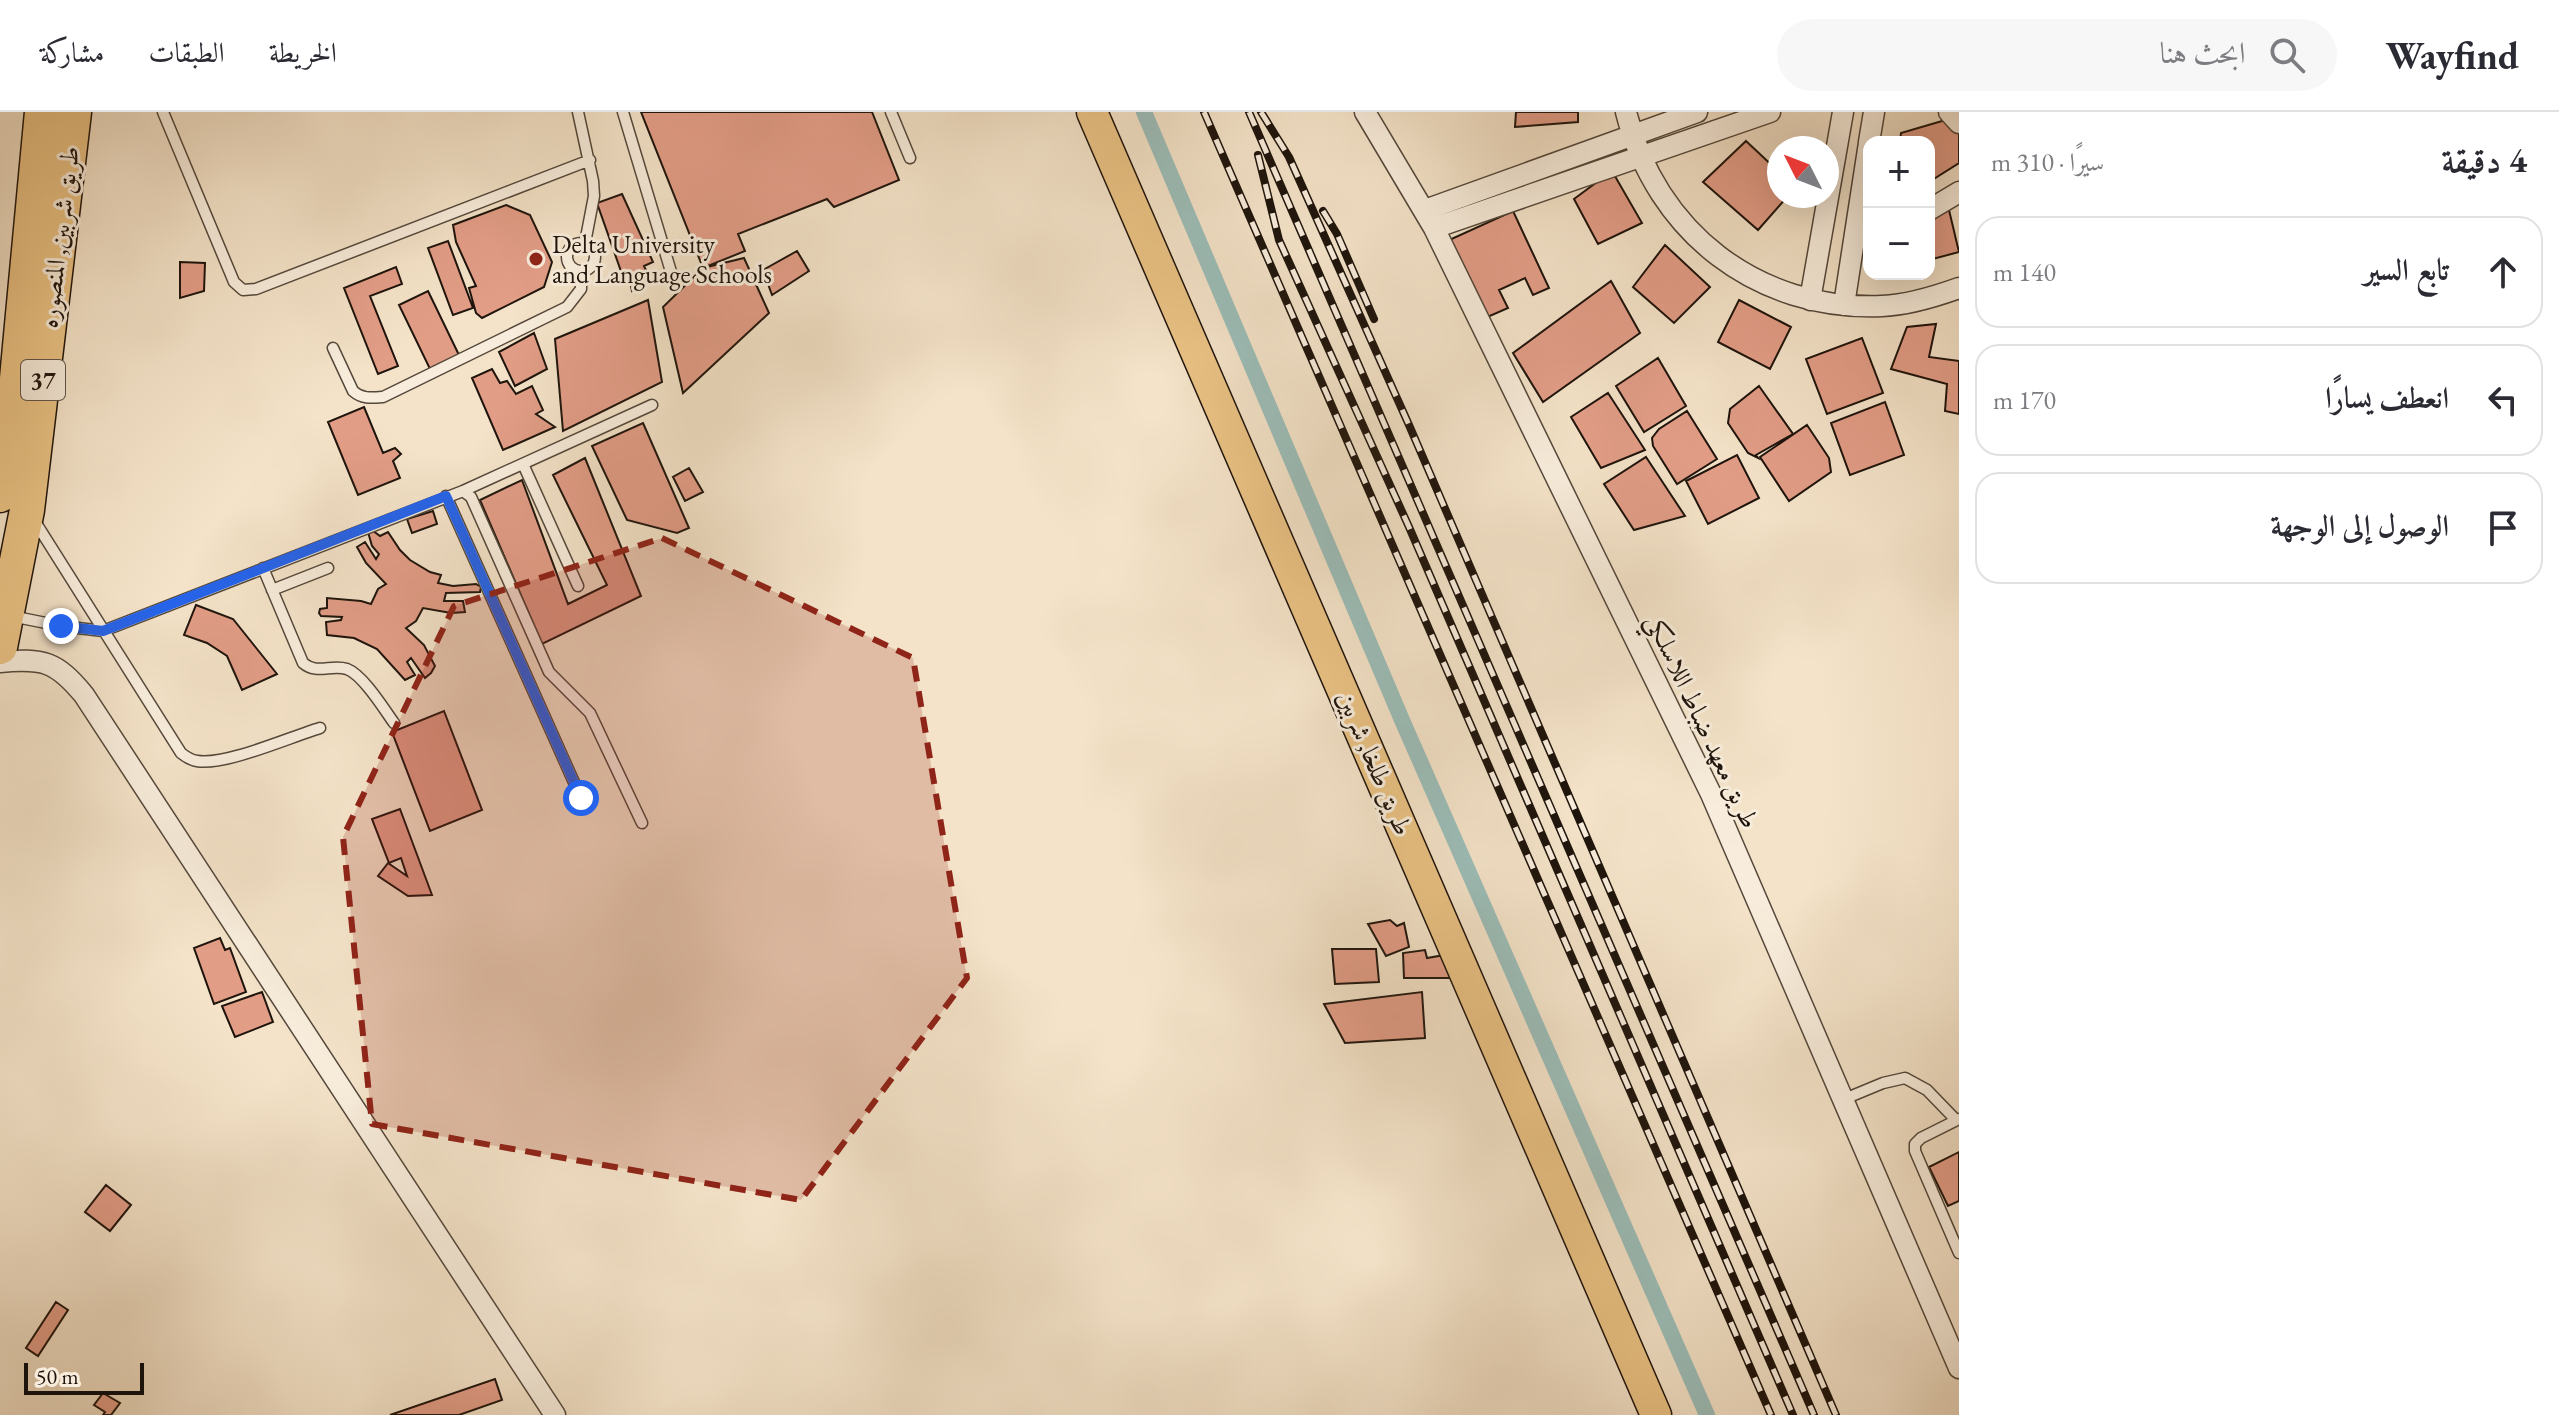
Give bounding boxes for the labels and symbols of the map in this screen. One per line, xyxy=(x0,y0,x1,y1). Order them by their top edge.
north arrow xyxy=(1767,136,1839,208)
street label: طريق شربين, المنصوره xyxy=(31,144,87,330)
place label: Delta University and Language Schools xyxy=(552,227,772,291)
marker: Delta University and Language Schools xyxy=(527,250,545,268)
road number: 37 xyxy=(21,360,65,400)
route end xyxy=(43,608,79,644)
street label: طريق معهد ضباط اللاسلكي xyxy=(1632,608,1768,837)
street label: طريق طلخا, شربين xyxy=(1329,686,1421,840)
route start xyxy=(563,780,599,816)
scale bar xyxy=(24,1359,144,1395)

